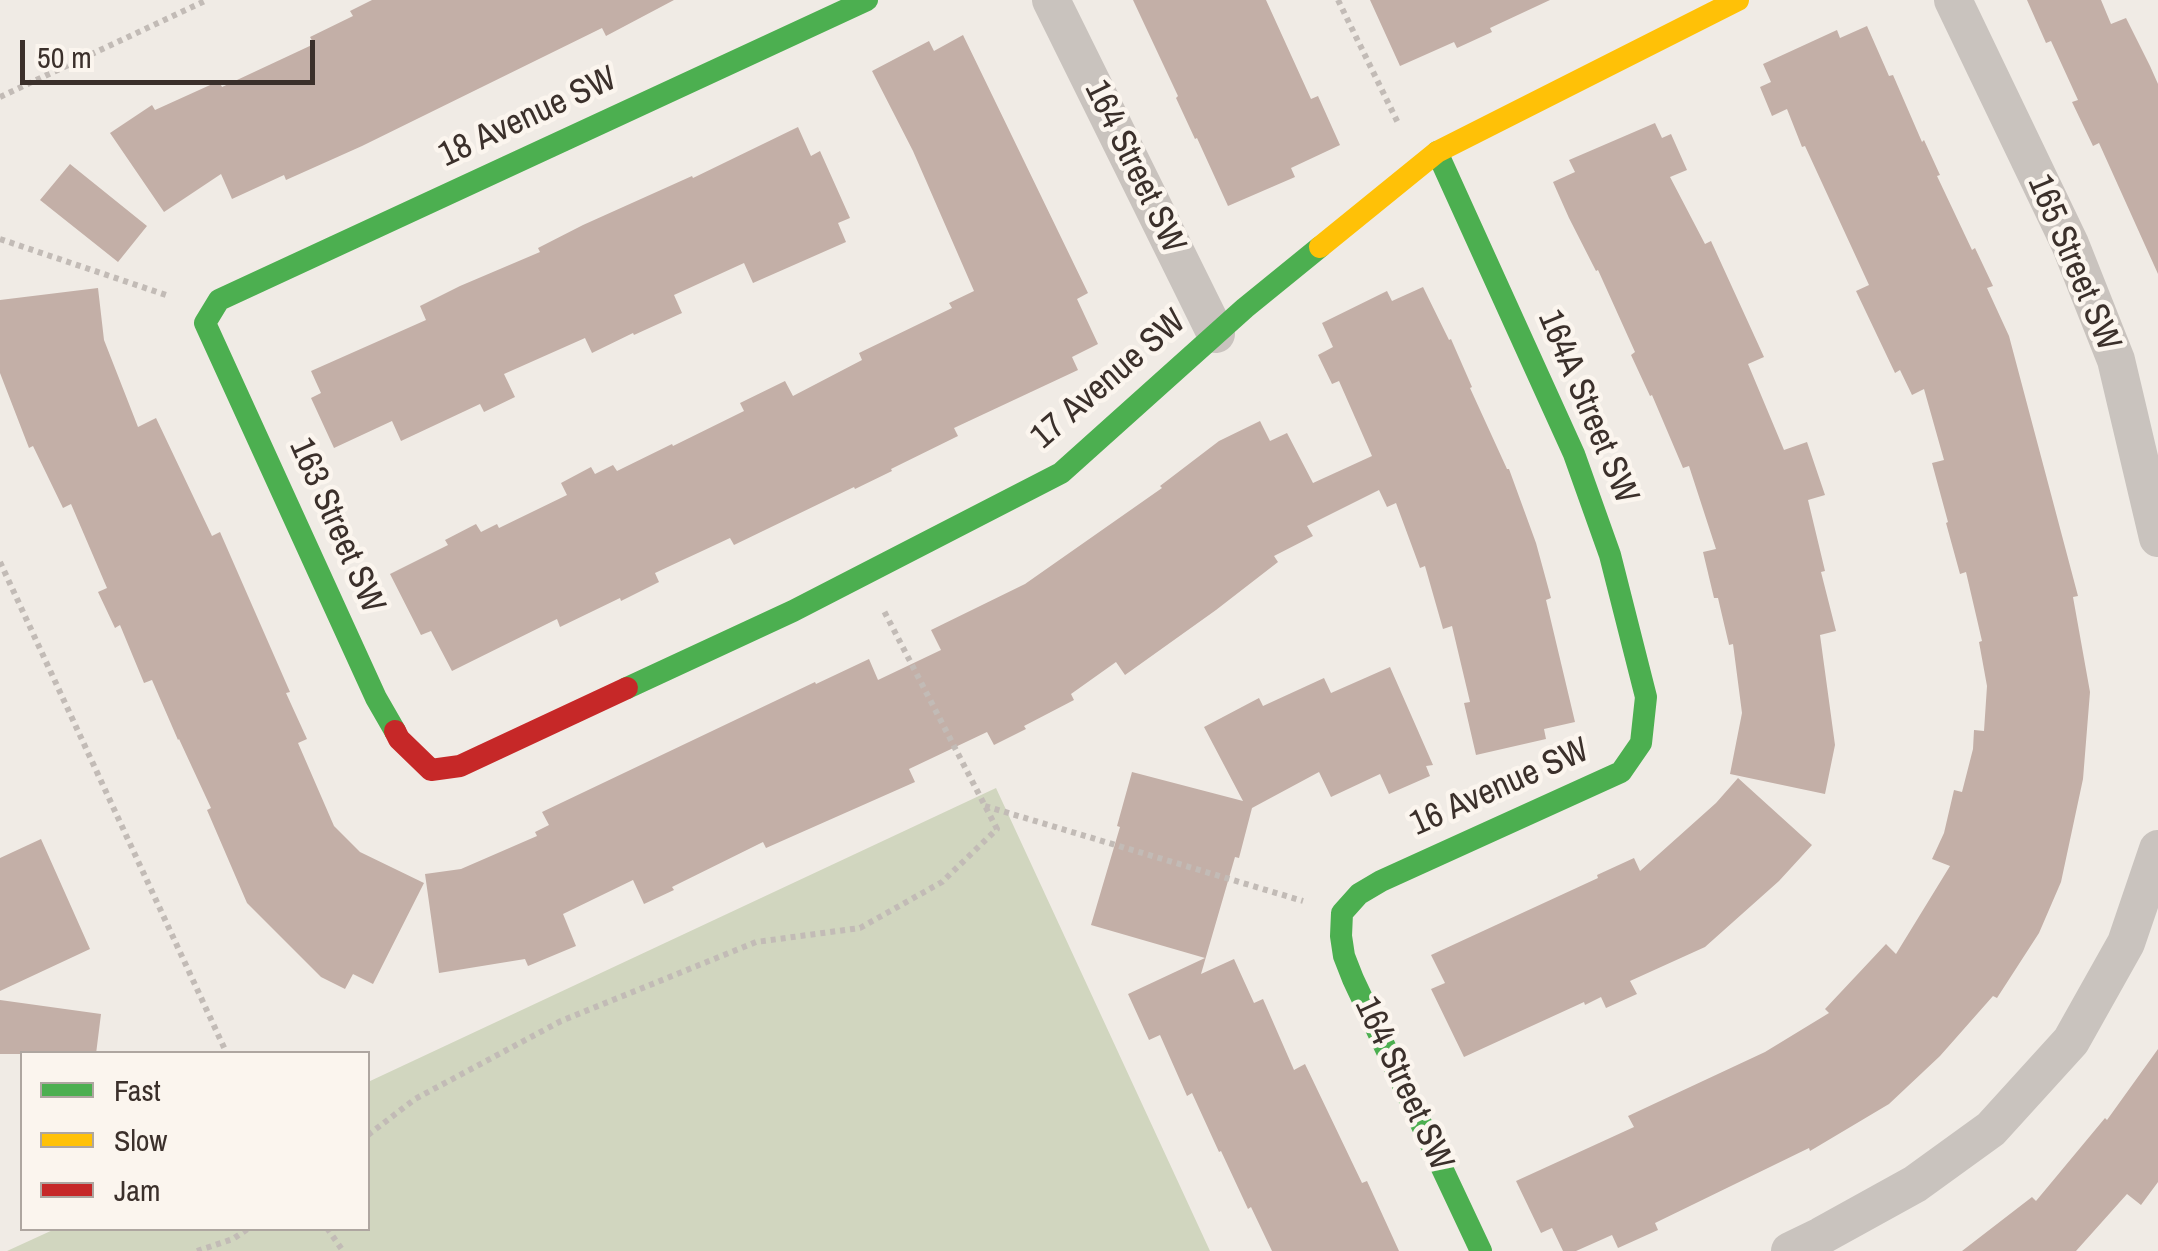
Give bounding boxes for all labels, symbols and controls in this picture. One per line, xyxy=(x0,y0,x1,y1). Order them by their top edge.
scale bar xyxy=(25,20,320,82)
text: 50 m xyxy=(37,37,92,77)
street label: 18 Avenue SW xyxy=(433,59,623,177)
street label: 164 Street SW xyxy=(1074,74,1194,260)
street label: 165 Street SW xyxy=(2017,169,2129,357)
street label: 17 Avenue SW xyxy=(1023,302,1195,458)
street label: 164A Street SW xyxy=(1527,304,1647,510)
street label: 163 Street SW xyxy=(279,432,393,620)
street label: 16 Avenue SW xyxy=(1404,730,1596,846)
street label: 164 Street SW xyxy=(1345,991,1461,1177)
legend xyxy=(20,1051,370,1231)
text: Fast xyxy=(114,1070,161,1110)
text: Slow xyxy=(114,1120,167,1160)
text: Jam xyxy=(114,1170,160,1210)

